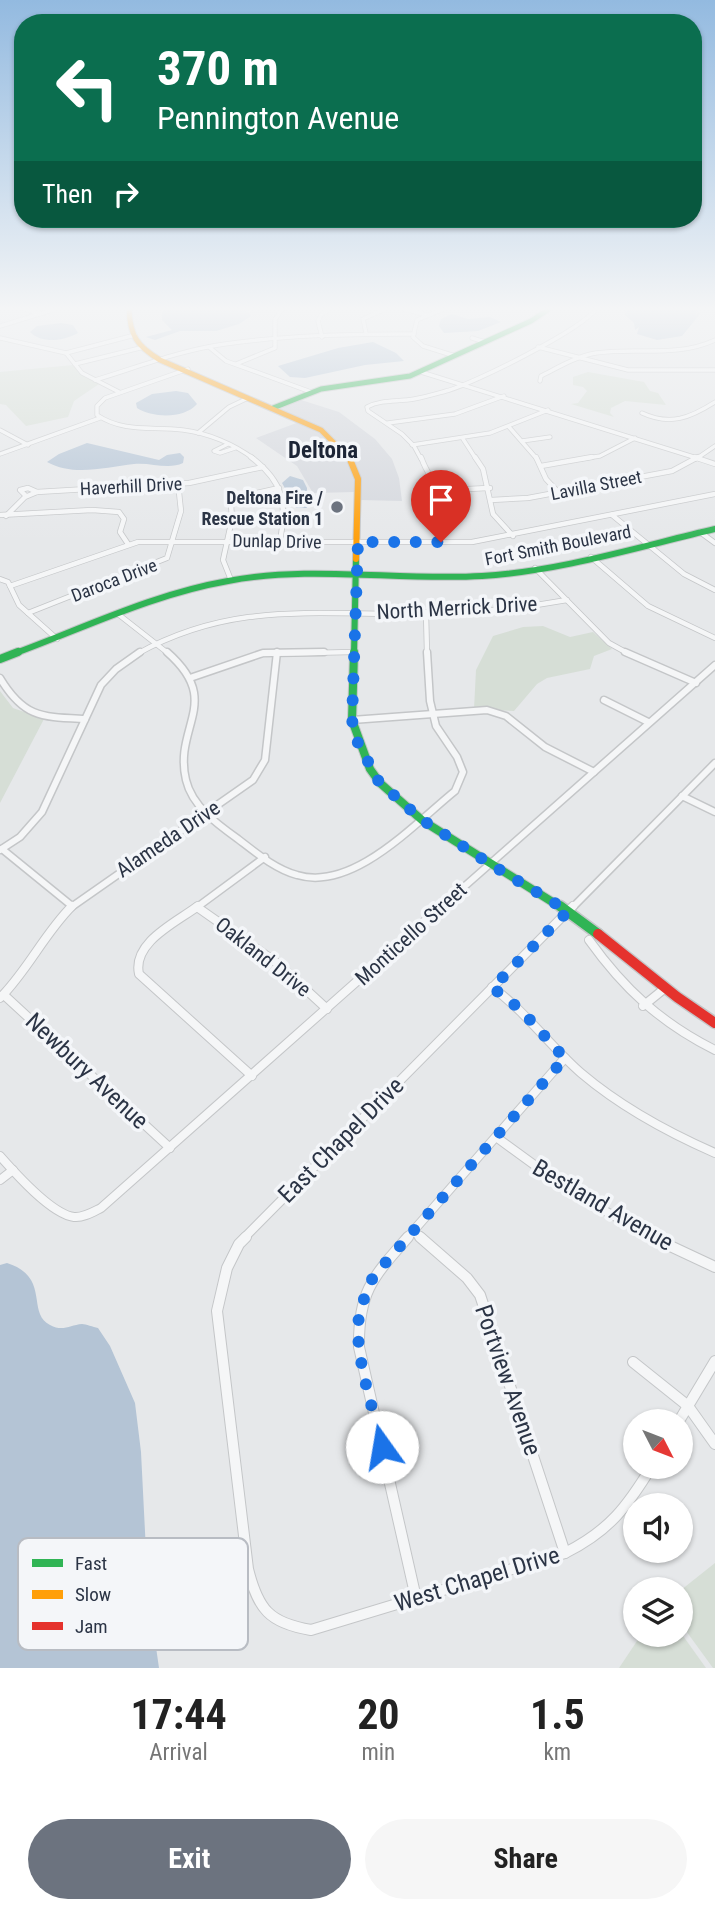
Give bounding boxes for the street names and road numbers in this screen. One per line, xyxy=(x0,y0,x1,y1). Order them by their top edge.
street label: Lavilla Street xyxy=(549,466,643,504)
street label: Haverhill Drive xyxy=(79,473,183,499)
street label: Fort Smith Boulevard xyxy=(483,521,633,569)
street label: Dunlap Drive xyxy=(232,530,322,552)
street label: Daroca Drive xyxy=(68,554,160,606)
street label: North Merrick Drive xyxy=(376,592,538,624)
street label: Alameda Drive xyxy=(112,795,225,882)
street label: Monticello Street xyxy=(350,878,472,990)
street label: Oakland Drive xyxy=(211,912,316,1002)
street label: Newbury Avenue xyxy=(20,1007,154,1135)
street label: East Chapel Drive xyxy=(273,1072,409,1208)
street label: Bestland Avenue xyxy=(528,1153,678,1257)
street label: Portview Avenue xyxy=(469,1301,547,1459)
street label: West Chapel Drive xyxy=(391,1541,563,1617)

